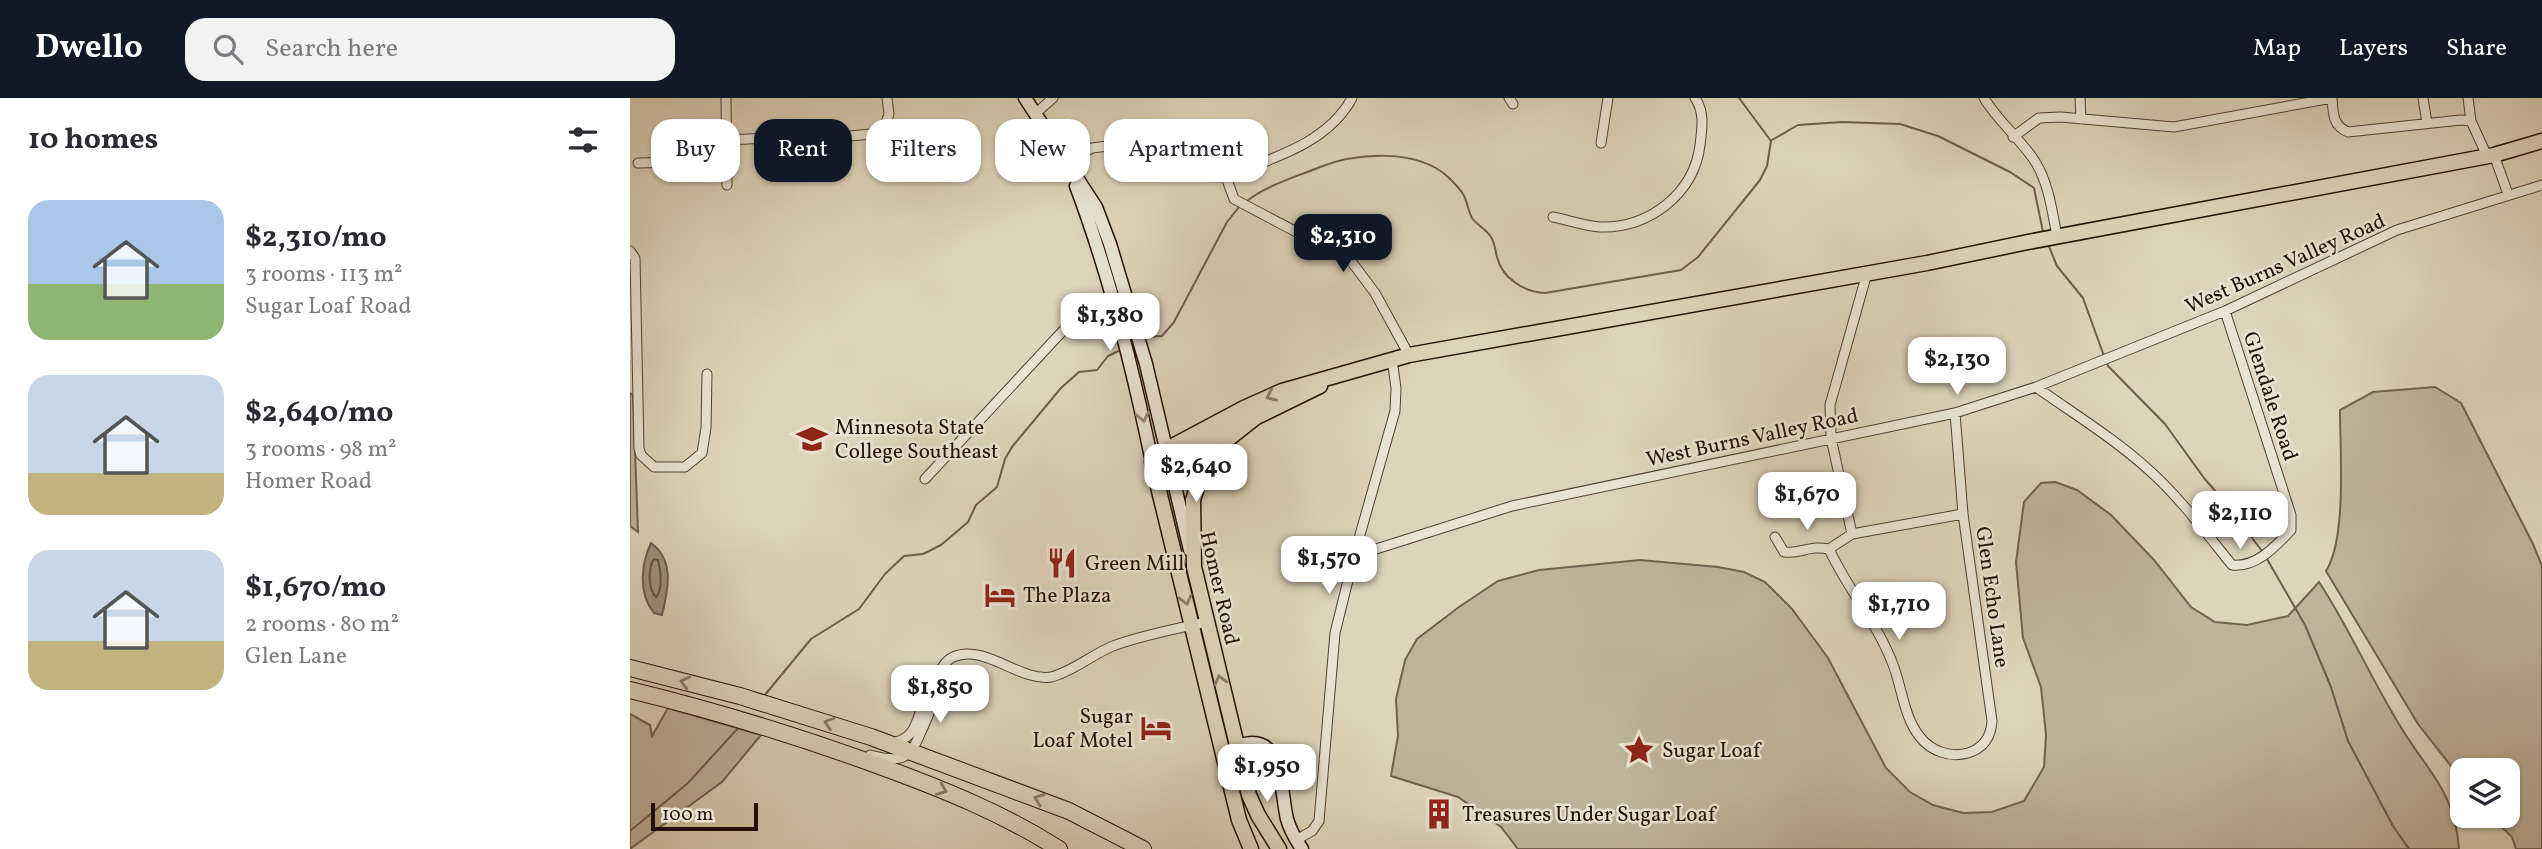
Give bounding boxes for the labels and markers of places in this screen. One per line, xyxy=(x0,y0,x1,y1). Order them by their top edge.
pin: $2,310 xyxy=(1286,214,1400,274)
pin: $1,380 xyxy=(1053,294,1167,353)
pin: $2,130 xyxy=(1900,338,2014,397)
place label: Minnesota State College Southeast xyxy=(835,414,998,467)
school or university icon: Minnesota State College Southeast xyxy=(795,422,829,456)
pin: $2,640 xyxy=(1139,444,1253,504)
pin: $1,670 xyxy=(1750,472,1864,532)
pin: $2,110 xyxy=(2183,491,2297,551)
pin: $1,570 xyxy=(1272,536,1386,596)
restaurant icon: Green Mill xyxy=(1045,546,1079,580)
place label: Green Mill xyxy=(1085,550,1184,579)
hotel icon: The Plaza xyxy=(983,578,1017,612)
place label: The Plaza xyxy=(1023,582,1111,611)
pin: $1,710 xyxy=(1842,582,1956,642)
pin: $1,850 xyxy=(883,666,997,725)
place label: Sugar Loaf Motel xyxy=(1032,703,1133,756)
hotel icon: Sugar Loaf Motel xyxy=(1139,711,1173,745)
place icon: Sugar Loaf xyxy=(1622,733,1656,767)
place label: Sugar Loaf xyxy=(1662,737,1762,766)
pin: $1,950 xyxy=(1210,744,1324,804)
building icon: Treasures Under Sugar Loaf xyxy=(1422,797,1456,831)
place label: Treasures Under Sugar Loaf xyxy=(1462,801,1717,830)

